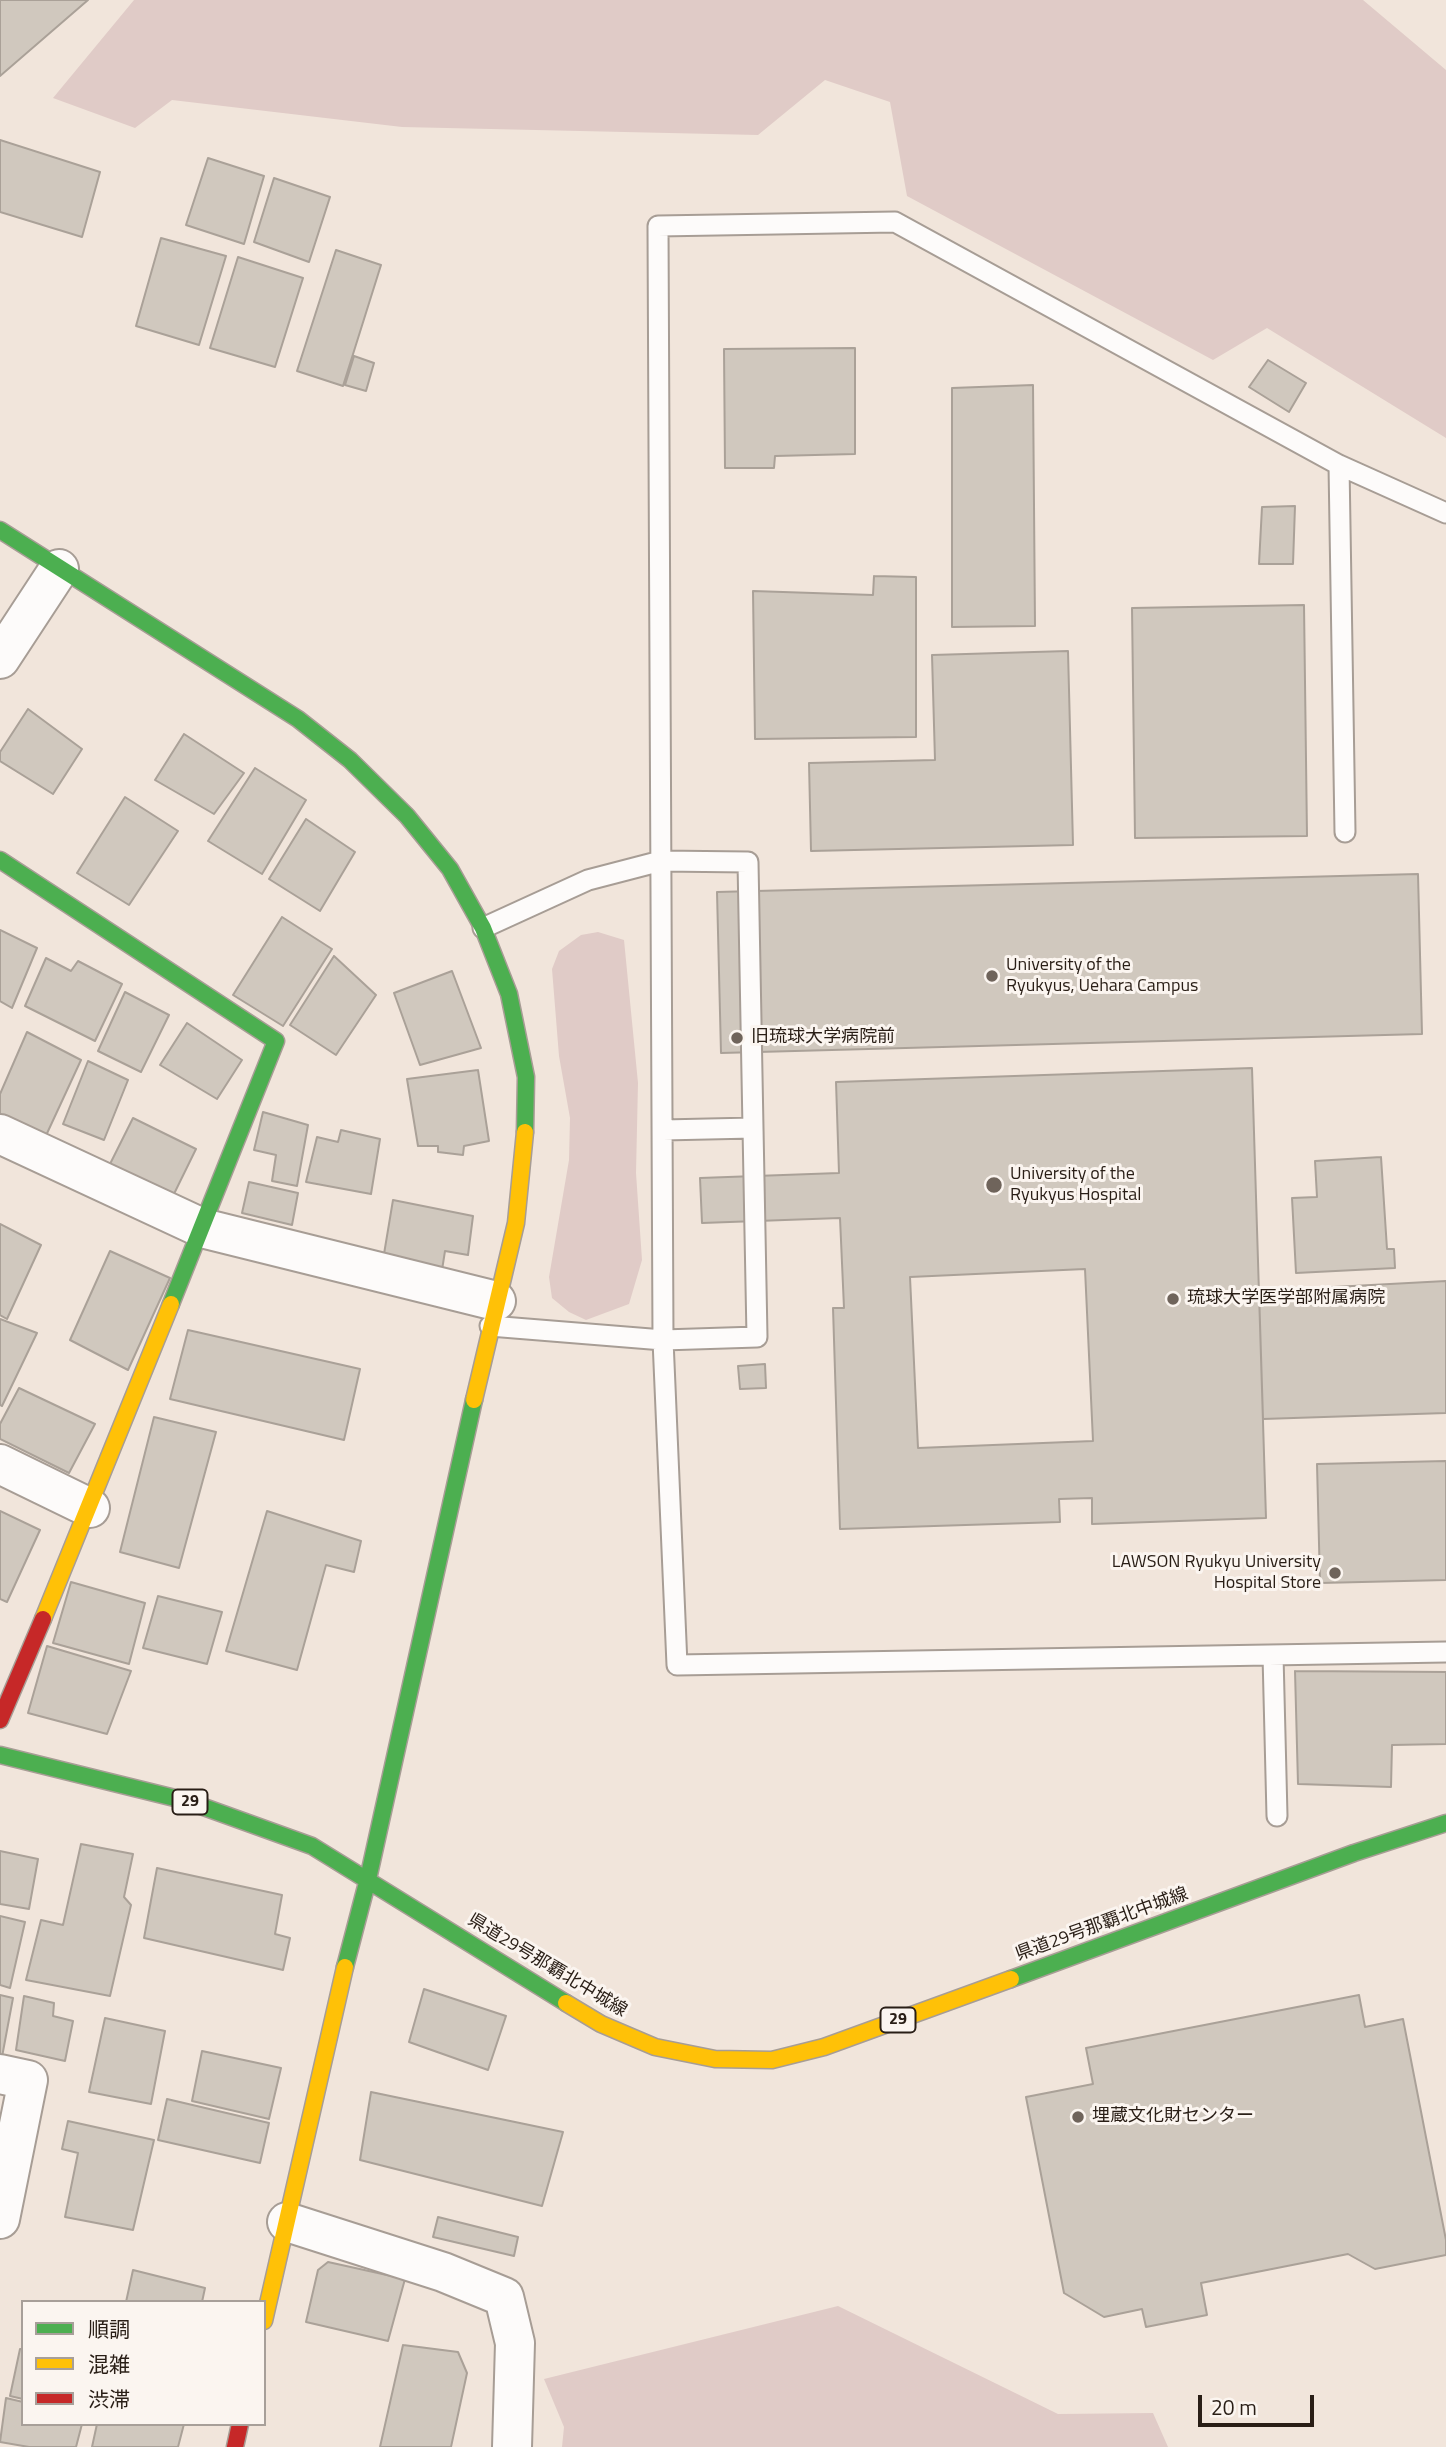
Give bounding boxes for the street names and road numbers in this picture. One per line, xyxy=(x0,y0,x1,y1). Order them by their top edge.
road number: 29 xyxy=(172,1790,208,1814)
street label: 県道29号那覇北中城線 xyxy=(1013,1884,1191,1966)
street label: 県道29号那覇北中城線 xyxy=(463,1910,631,2022)
road number: 29 xyxy=(880,2008,916,2032)

